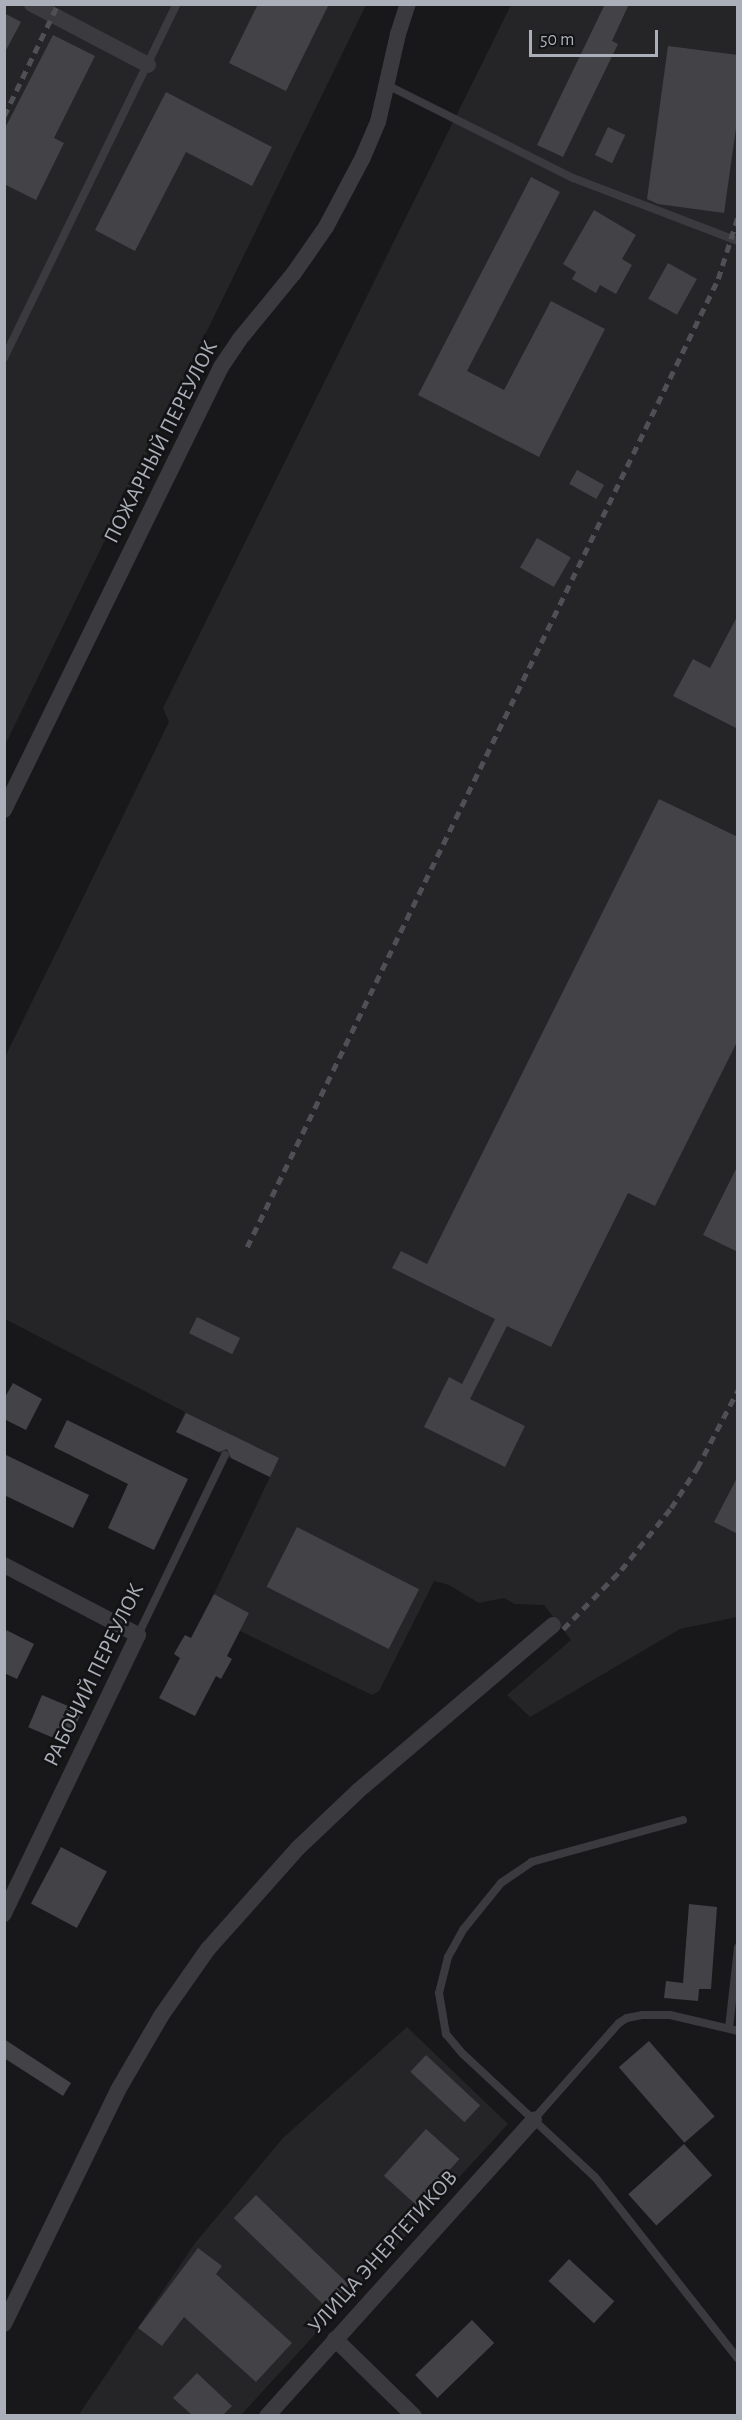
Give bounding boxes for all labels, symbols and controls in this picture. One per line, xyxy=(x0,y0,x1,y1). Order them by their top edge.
scale bar xyxy=(532,18,661,56)
text: 50 m xyxy=(540,31,574,49)
street label: ПОЖАРНЫЙ ПЕРЕУЛОК xyxy=(98,336,224,548)
street label: РАБОЧИЙ ПЕРЕУЛОК xyxy=(38,1579,150,1771)
street label: УЛИЦА ЭНЕРГЕТИКОВ xyxy=(303,2165,463,2339)

